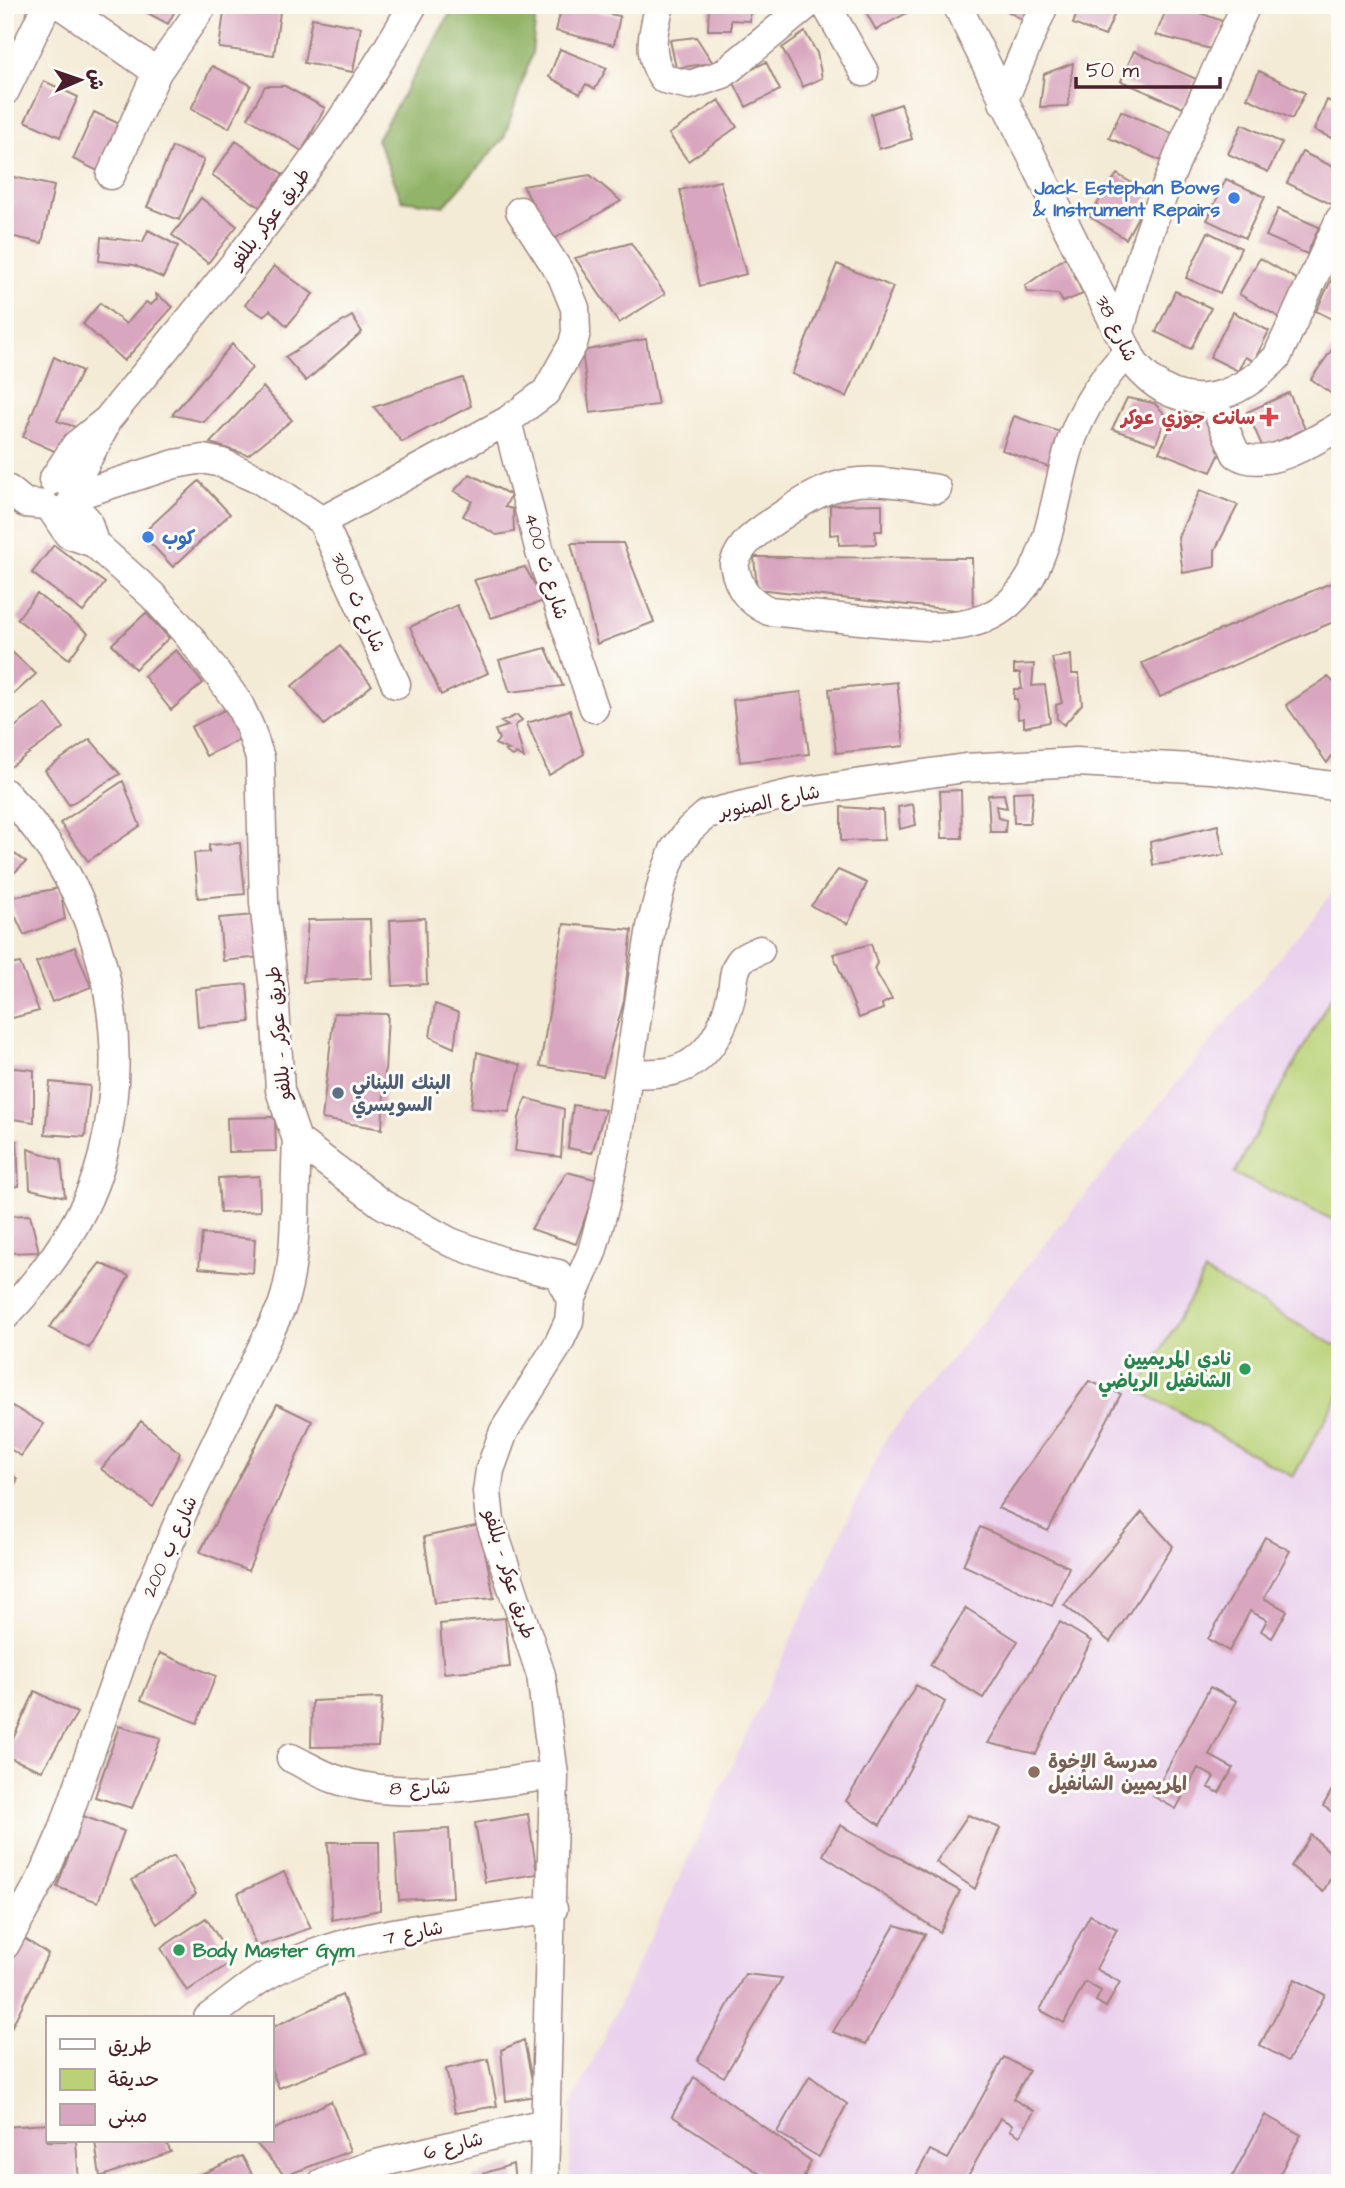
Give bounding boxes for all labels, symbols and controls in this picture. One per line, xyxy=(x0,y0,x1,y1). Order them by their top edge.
north arrow xyxy=(46,46,116,116)
scale bar xyxy=(1076,46,1219,90)
text: 50 m xyxy=(1086,56,1140,85)
text: ش xyxy=(82,69,109,90)
street label: طريق عوكر بللفو xyxy=(222,162,317,276)
place label: Jack Estephan Bows & Instrument Repairs xyxy=(1032,175,1220,224)
marker: Jack Estephan Bows & Instrument Repairs xyxy=(1226,190,1242,206)
street label: شارع 38 xyxy=(1088,291,1143,366)
place label: سانت جوزي عوكر xyxy=(1119,405,1255,432)
marker: سانت جوزي عوكر xyxy=(1261,409,1277,425)
street label: شارع ث 400 xyxy=(517,510,575,623)
place label: كوب xyxy=(162,525,196,552)
marker: كوب xyxy=(140,529,156,545)
street label: شارع ث 300 xyxy=(324,548,392,657)
street label: شارع الصنوبر xyxy=(714,779,823,827)
street label: طريق عوكر - بللفو xyxy=(260,965,299,1102)
place label: البنك اللبناني السويسري xyxy=(352,1070,451,1119)
marker: البنك اللبناني السويسري xyxy=(330,1085,346,1101)
place label: نادي المريميين الشانفيل الرياضي xyxy=(1098,1346,1231,1397)
marker: نادي المريميين الشانفيل الرياضي xyxy=(1237,1361,1253,1377)
street label: شارع ب 200 xyxy=(136,1492,205,1601)
street label: طريق عوكر - بللفو xyxy=(476,1505,541,1643)
place label: مدرسة الإخوة المريميين الشانفيل xyxy=(1048,1749,1187,1798)
marker: مدرسة الإخوة المريميين الشانفيل xyxy=(1026,1764,1042,1780)
street label: شارع 8 xyxy=(389,1774,451,1803)
street label: شارع 7 xyxy=(381,1914,446,1952)
place label: Body Master Gym xyxy=(193,1938,356,1966)
marker: Body Master Gym xyxy=(171,1942,187,1958)
legend xyxy=(46,2016,273,2142)
text: طريق xyxy=(108,2031,152,2060)
text: حديقة xyxy=(108,2065,159,2094)
text: مبنى xyxy=(108,2101,147,2130)
street label: شارع 6 xyxy=(421,2126,486,2167)

